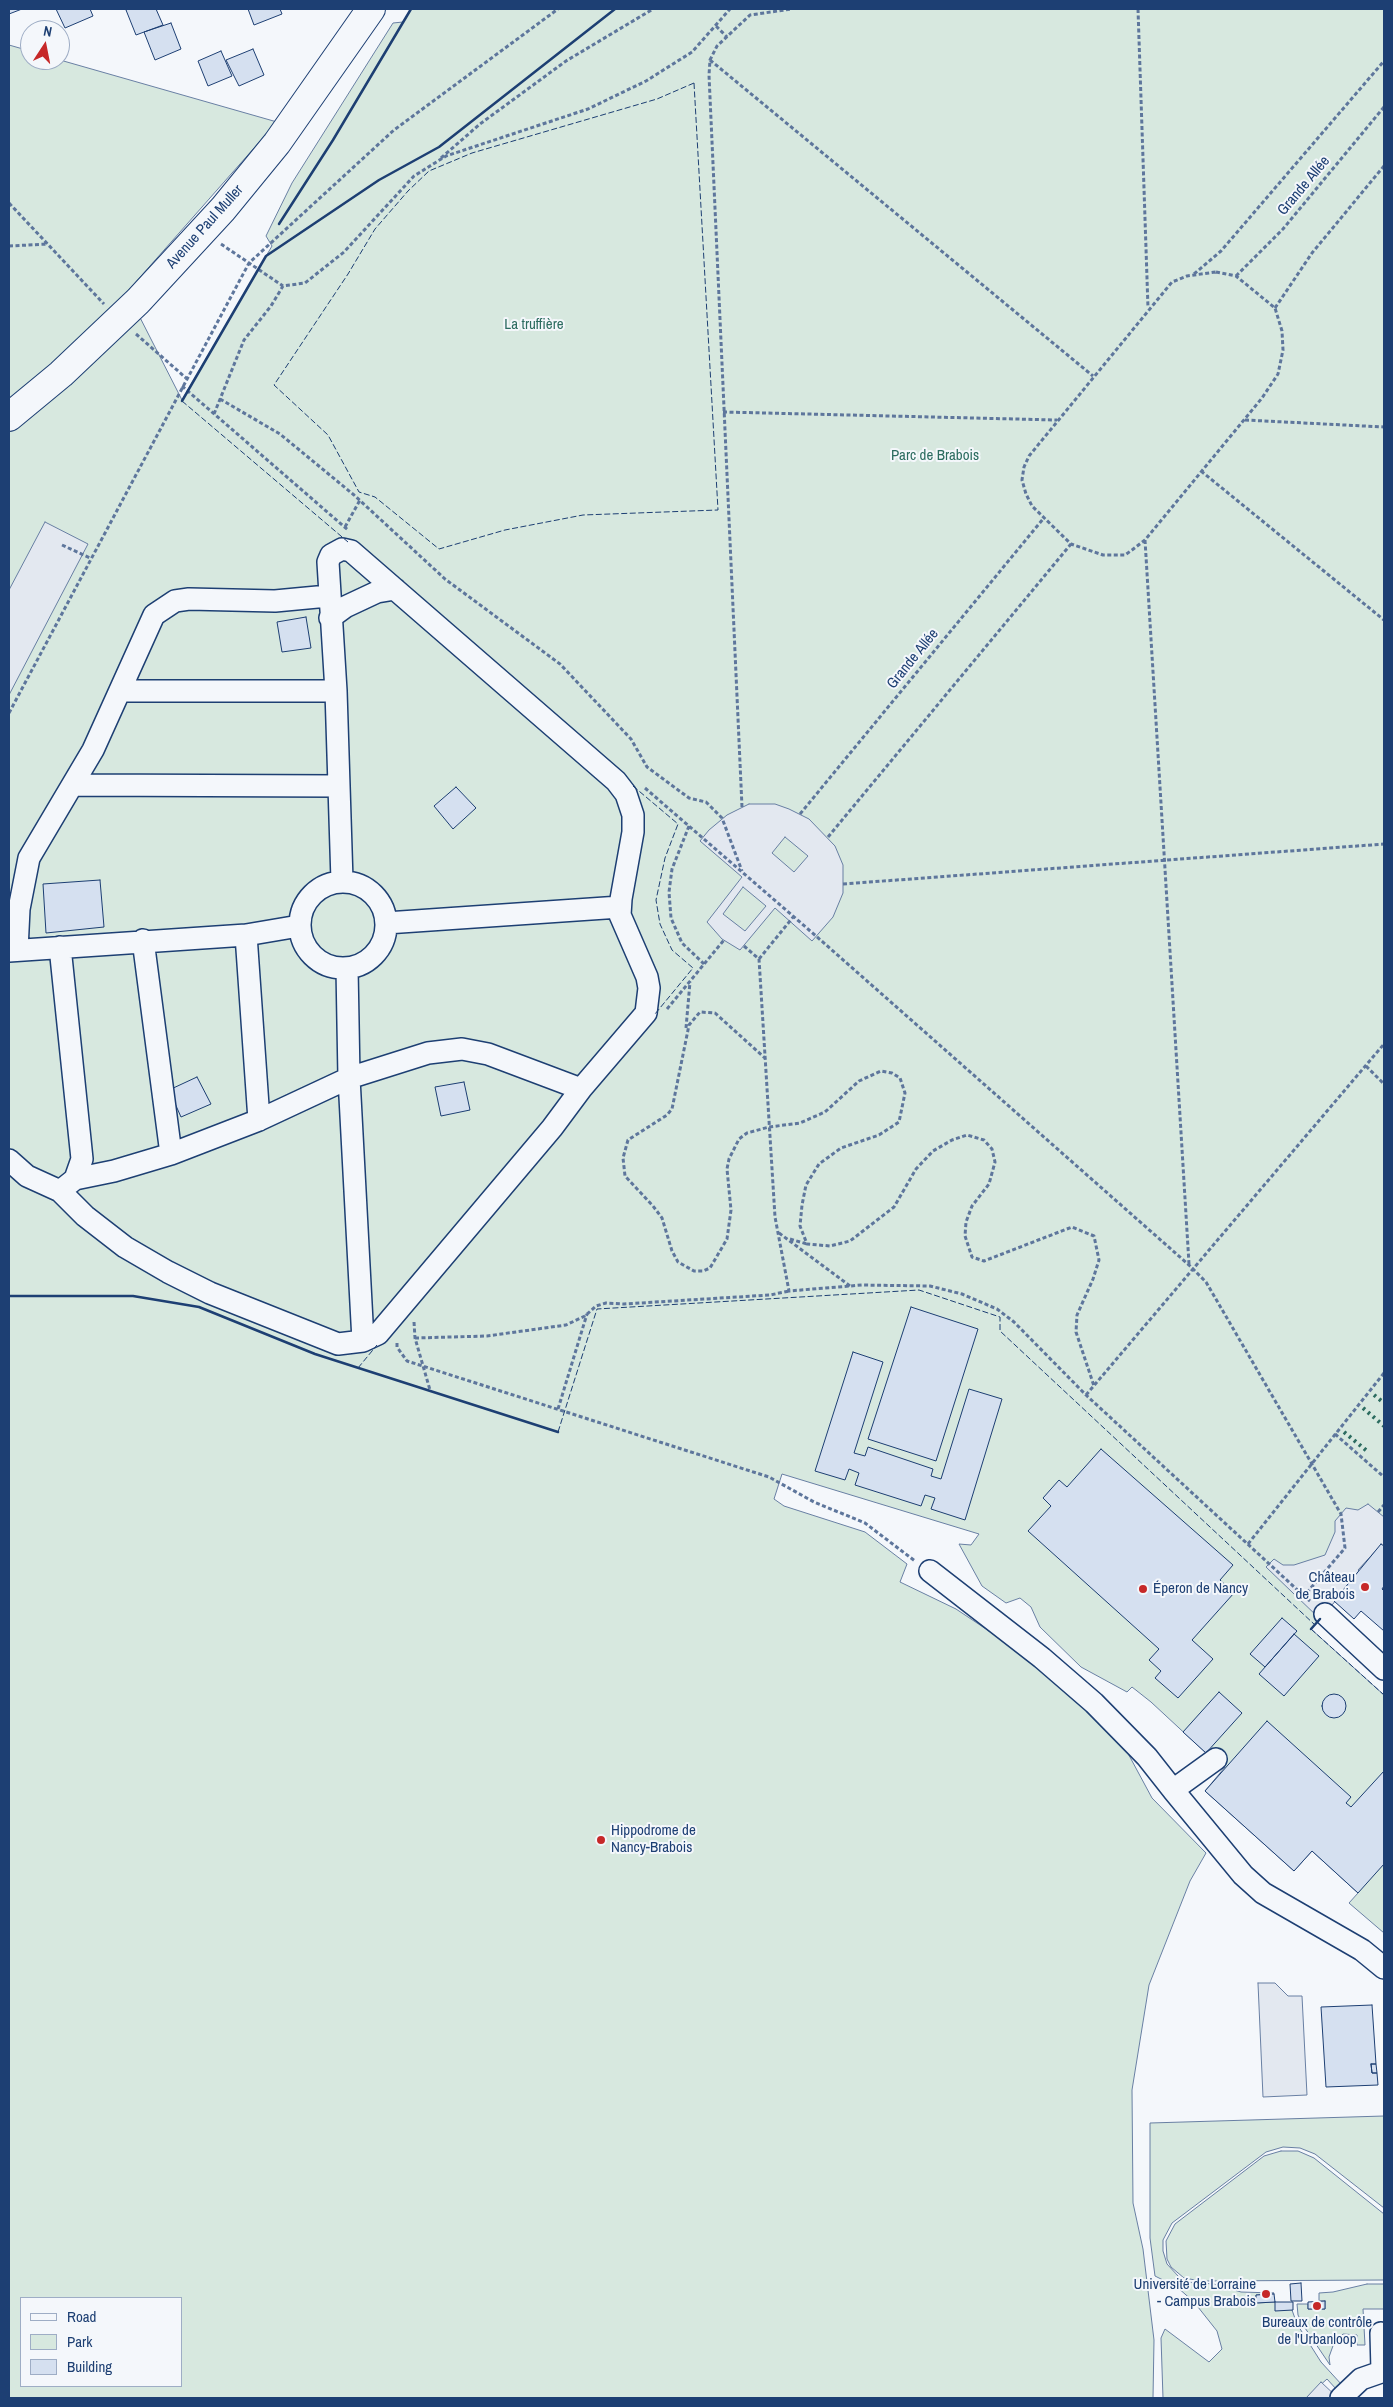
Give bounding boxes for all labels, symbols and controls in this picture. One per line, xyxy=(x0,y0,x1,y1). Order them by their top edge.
north arrow xyxy=(20,20,70,70)
text: N xyxy=(42,22,53,41)
street label: Grande Allée xyxy=(1274,153,1334,219)
street label: Avenue Paul Muller xyxy=(163,181,247,273)
park label: La truffière xyxy=(504,316,564,334)
park label: Parc de Brabois xyxy=(891,447,979,465)
street label: Grande Allée xyxy=(883,625,943,693)
place label: Château de Brabois xyxy=(1296,1569,1355,1604)
place label: Éperon de Nancy xyxy=(1153,1580,1248,1598)
marker: Château de Brabois xyxy=(1359,1581,1371,1593)
marker: Éperon de Nancy xyxy=(1137,1583,1149,1595)
place label: Hippodrome de Nancy-Brabois xyxy=(611,1822,696,1857)
marker: Hippodrome de Nancy-Brabois xyxy=(595,1834,607,1846)
place label: Université de Lorraine - Campus Brabois xyxy=(1134,2276,1256,2311)
marker: Université de Lorraine - Campus Brabois xyxy=(1260,2288,1272,2300)
legend xyxy=(20,2297,182,2387)
marker: Bureaux de contrôle de l'Urbanloop xyxy=(1311,2300,1323,2312)
text: Road xyxy=(67,2306,96,2327)
place label: Bureaux de contrôle de l'Urbanloop xyxy=(1262,2314,1372,2349)
text: Park xyxy=(67,2331,92,2352)
text: Building xyxy=(67,2356,112,2377)

